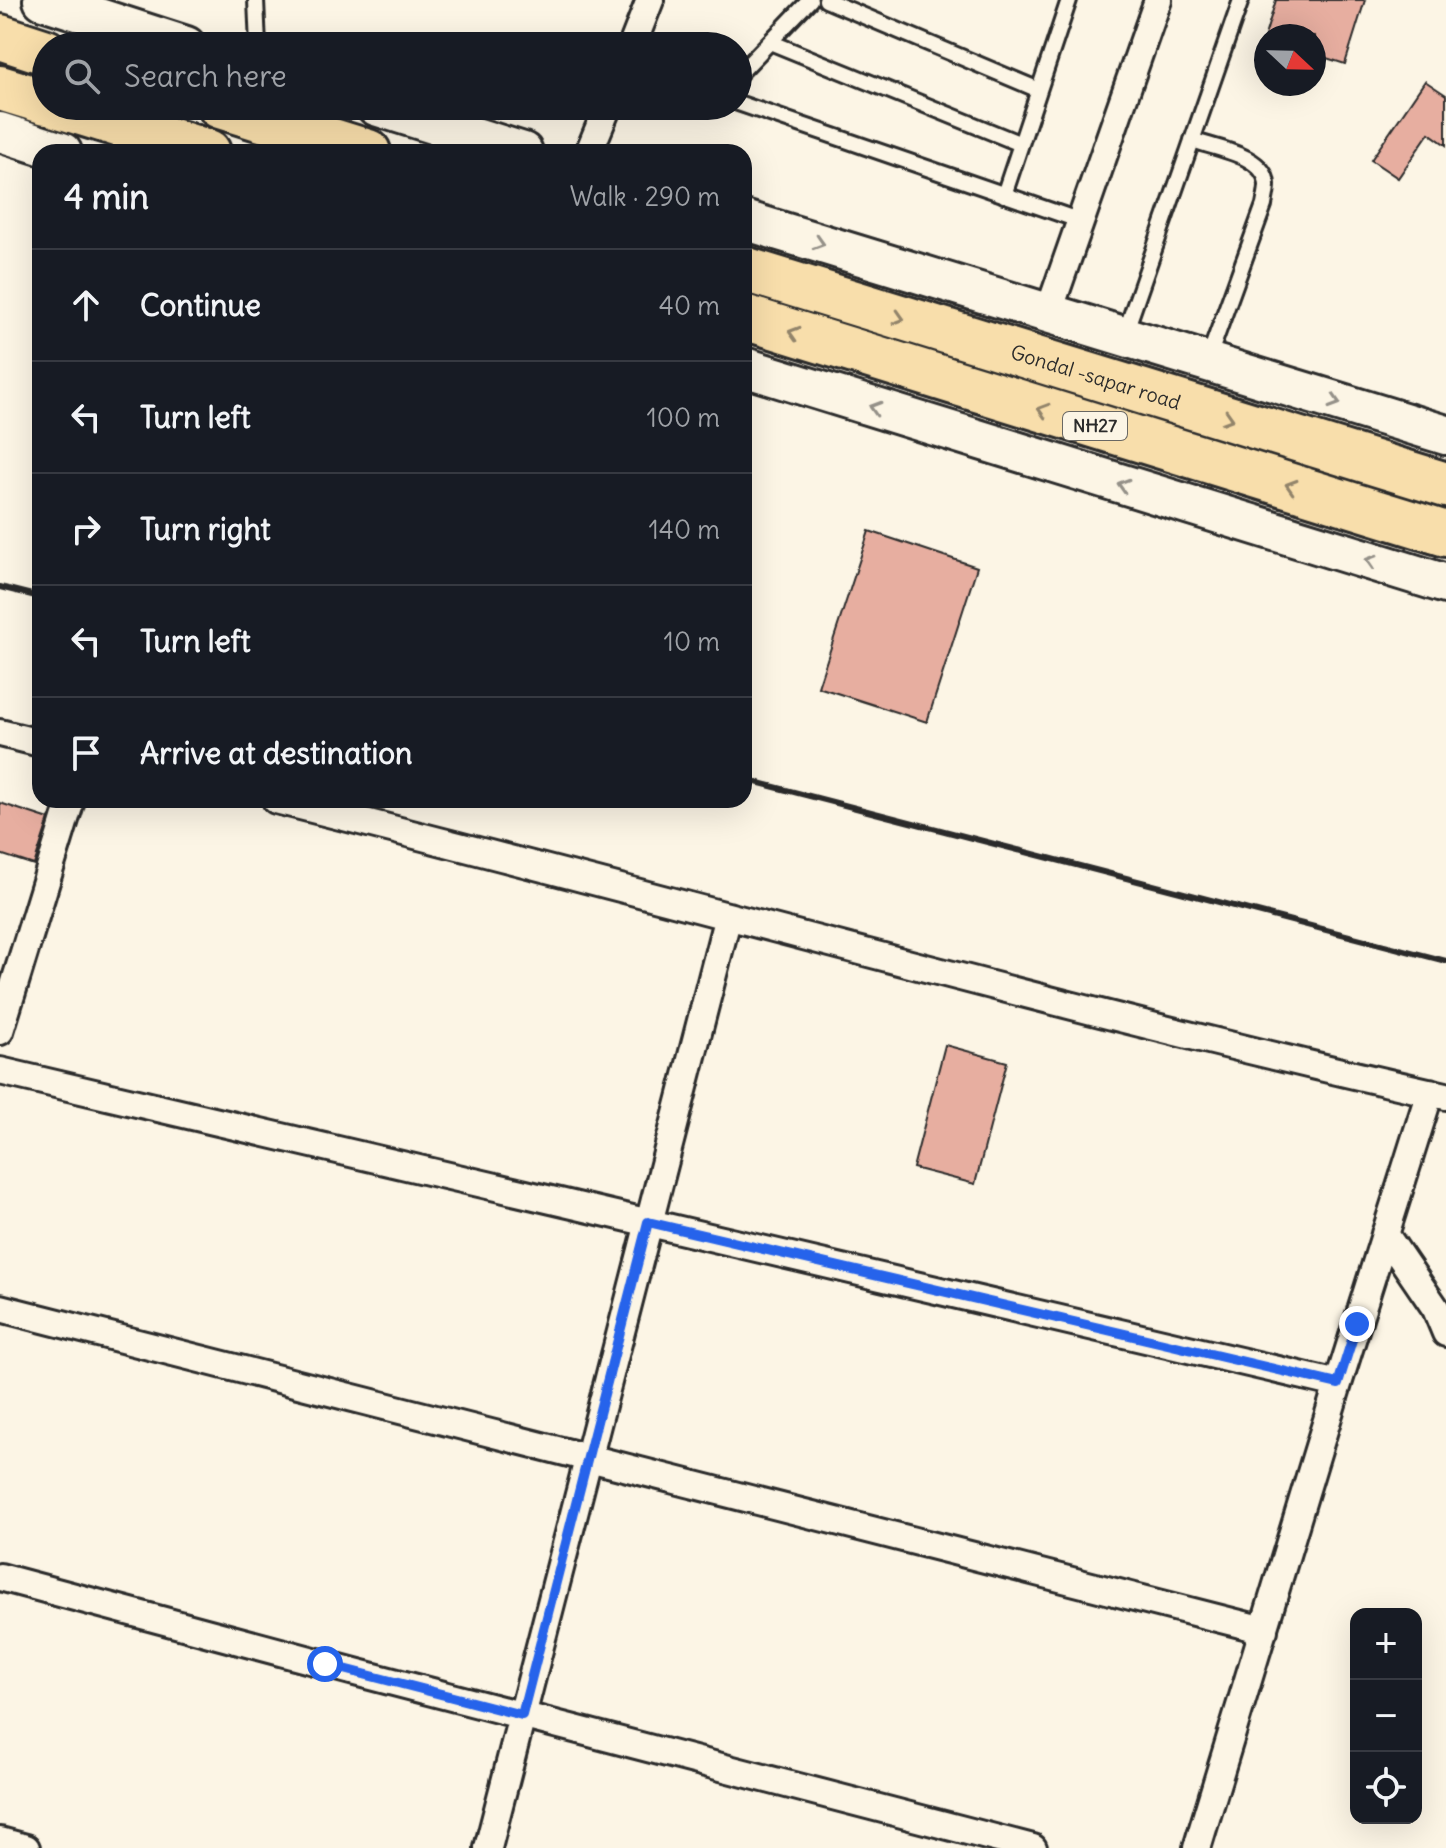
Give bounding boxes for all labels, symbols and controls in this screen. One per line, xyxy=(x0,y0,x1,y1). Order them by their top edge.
north arrow xyxy=(1254,24,1326,96)
search box xyxy=(32,32,752,120)
icon: search xyxy=(60,54,104,98)
text: Search here xyxy=(124,57,287,95)
text: 4 min xyxy=(64,175,149,218)
text: Walk · 290 m xyxy=(570,180,720,213)
one-way arrow xyxy=(811,234,825,250)
icon: ahead xyxy=(64,283,108,327)
text: Continue xyxy=(140,286,261,324)
text: 40 m xyxy=(659,289,720,322)
one-way arrow xyxy=(891,309,905,325)
one-way arrow xyxy=(788,326,802,342)
street label: Gondal -sapar road xyxy=(1008,339,1184,415)
one-way arrow xyxy=(1327,393,1341,409)
icon: left xyxy=(64,395,108,439)
text: Turn left xyxy=(140,398,251,436)
text: 100 m xyxy=(646,401,720,434)
one-way arrow xyxy=(868,401,882,417)
one-way arrow xyxy=(1036,403,1050,419)
one-way arrow xyxy=(1220,409,1234,425)
road number: NH27 xyxy=(1063,412,1127,440)
one-way arrow xyxy=(1117,478,1131,494)
one-way arrow xyxy=(1285,479,1299,495)
icon: right xyxy=(64,507,108,551)
text: Turn right xyxy=(140,510,271,548)
text: 140 m xyxy=(649,513,720,546)
one-way arrow xyxy=(1365,555,1379,571)
icon: left xyxy=(64,619,108,663)
text: Turn left xyxy=(140,622,251,660)
text: 10 m xyxy=(664,625,720,658)
icon: arrive xyxy=(64,731,108,775)
text: Arrive at destination xyxy=(140,734,412,772)
route end xyxy=(1339,1306,1375,1342)
map controls xyxy=(1350,1608,1422,1824)
button: + xyxy=(1350,1608,1422,1680)
route start xyxy=(307,1646,343,1682)
button: − xyxy=(1350,1680,1422,1752)
button: locate xyxy=(1350,1752,1422,1824)

